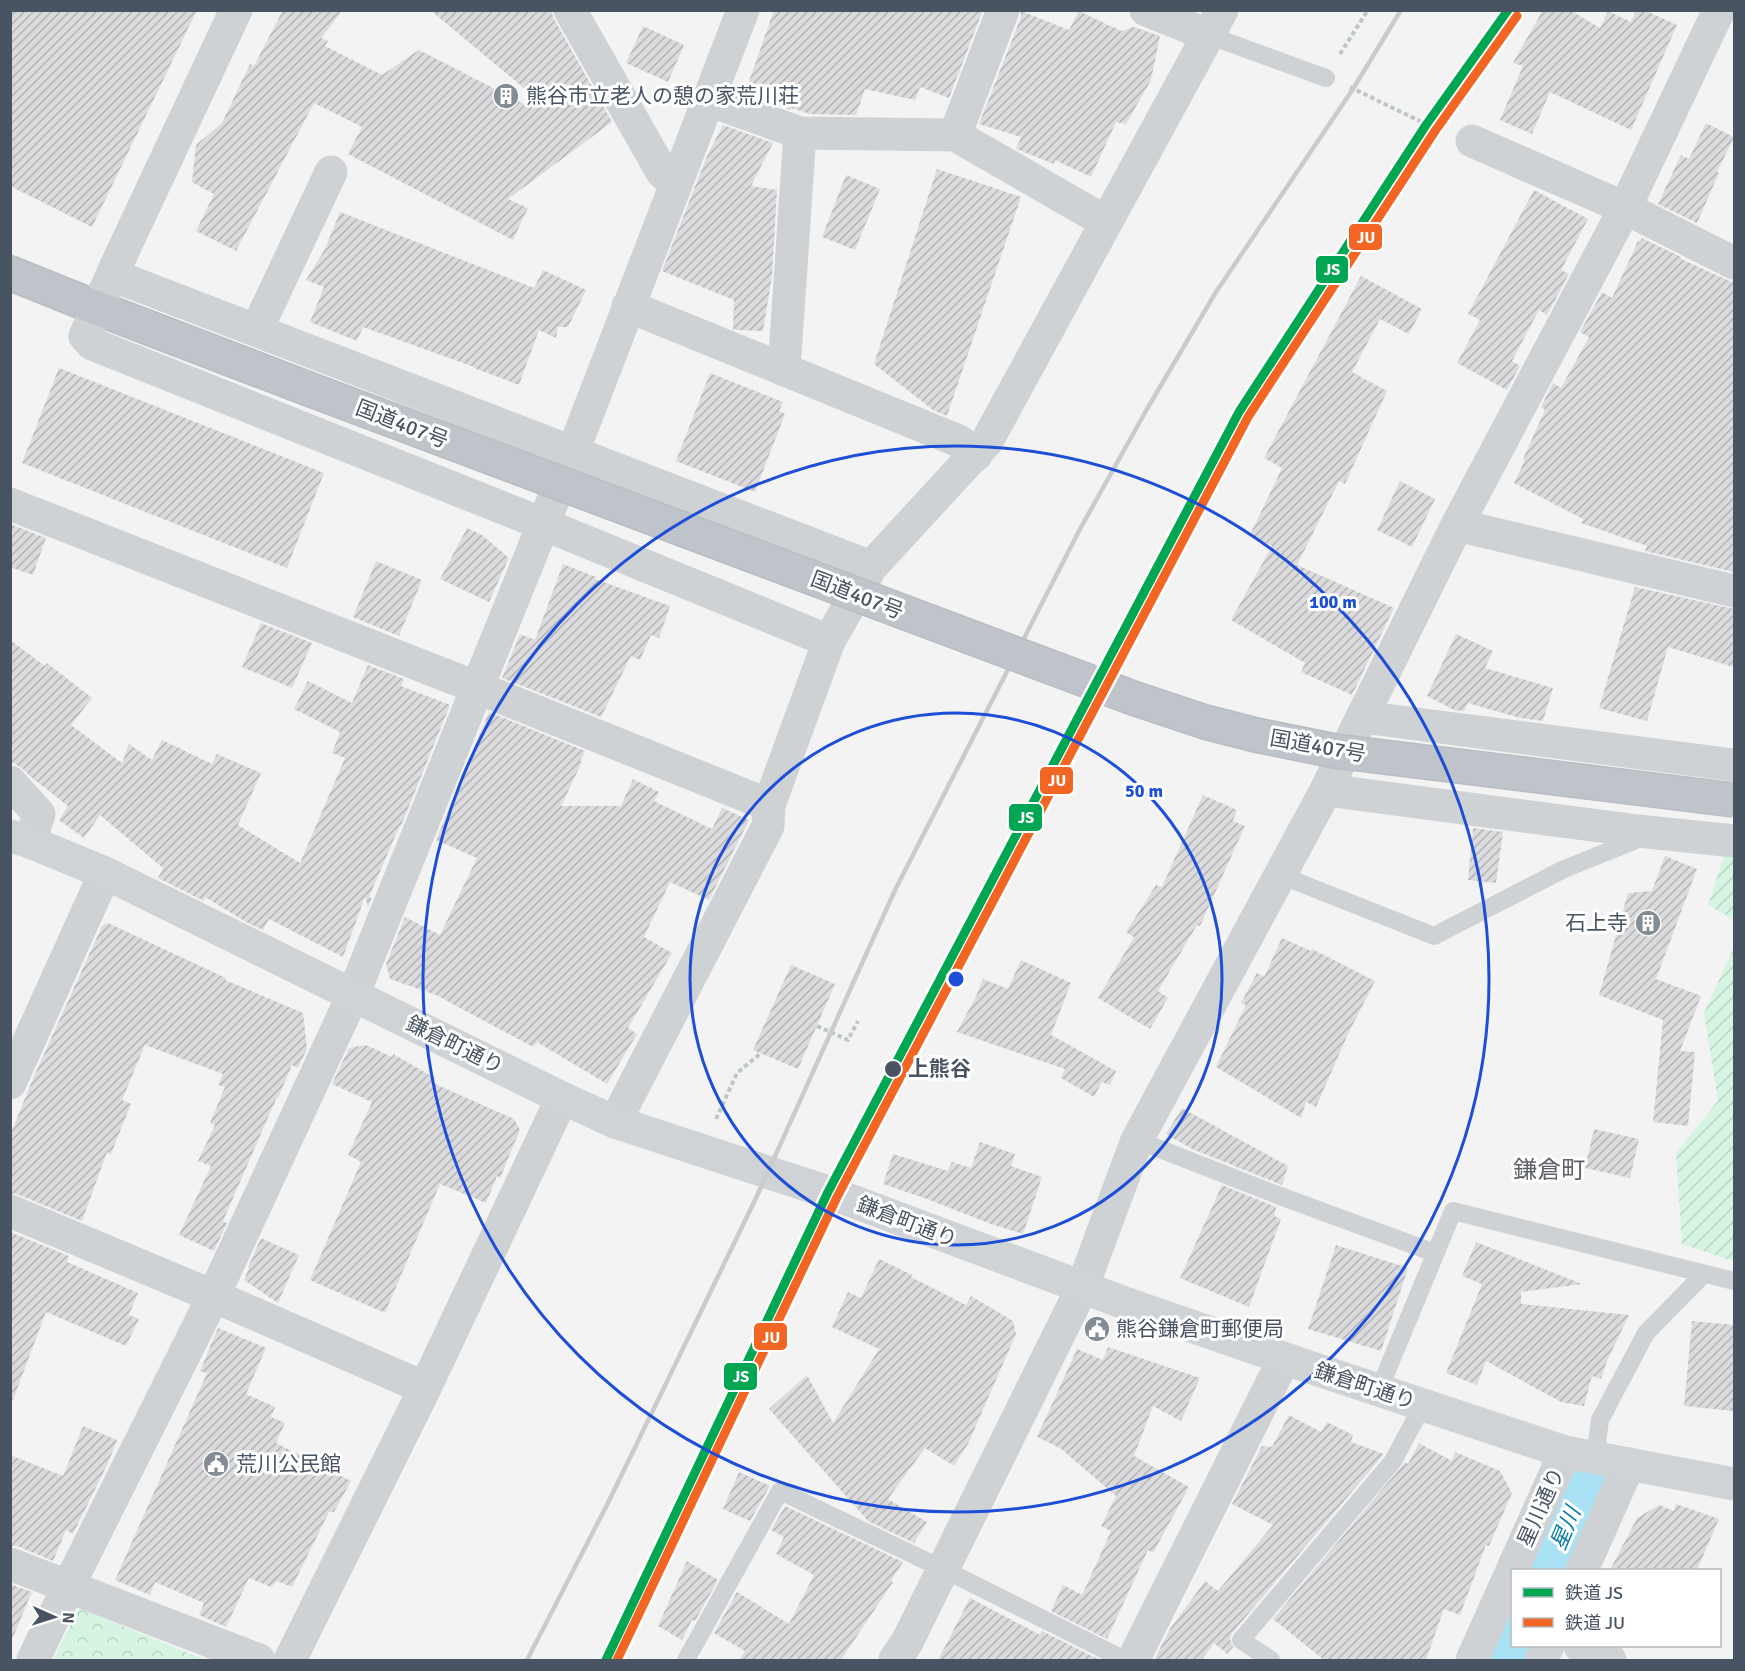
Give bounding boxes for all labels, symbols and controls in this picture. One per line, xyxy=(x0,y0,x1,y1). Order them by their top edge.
building icon: 熊谷市立老人の憩の家荒川荘 xyxy=(491,81,521,111)
place label: 熊谷市立老人の憩の家荒川荘 xyxy=(526,83,799,109)
line badge: JU xyxy=(1348,223,1383,251)
text: JU xyxy=(1357,228,1375,248)
line badge: JS xyxy=(1315,255,1349,284)
text: JS xyxy=(1324,260,1340,280)
street label: 国道407号 xyxy=(352,394,452,454)
street label: 国道407号 xyxy=(807,565,907,625)
text: 100 m xyxy=(1309,591,1357,613)
street label: 国道407号 xyxy=(1268,725,1368,767)
line badge: JU xyxy=(1039,766,1074,795)
text: JU xyxy=(1048,771,1066,791)
text: 50 m xyxy=(1125,780,1163,802)
line badge: JS xyxy=(1008,803,1043,832)
text: JS xyxy=(1018,808,1034,828)
building icon: 石上寺 xyxy=(1633,908,1663,938)
place label: 石上寺 xyxy=(1565,910,1628,936)
centre of rings xyxy=(946,969,966,989)
street label: 鎌倉町通り xyxy=(402,1010,508,1080)
place label: 上熊谷 xyxy=(908,1056,971,1082)
marker: 上熊谷 xyxy=(883,1059,903,1079)
district label: 鎌倉町 xyxy=(1513,1155,1585,1185)
street label: 鎌倉町通り xyxy=(853,1191,961,1253)
public building icon: 熊谷鎌倉町郵便局 xyxy=(1082,1314,1112,1344)
place label: 熊谷鎌倉町郵便局 xyxy=(1116,1316,1284,1342)
line badge: JU xyxy=(753,1322,788,1351)
text: JU xyxy=(762,1328,780,1348)
street label: 鎌倉町通り xyxy=(1311,1357,1419,1415)
line badge: JS xyxy=(723,1362,758,1391)
text: JS xyxy=(733,1367,749,1387)
public building icon: 荒川公民館 xyxy=(201,1449,231,1479)
place label: 荒川公民館 xyxy=(236,1451,341,1477)
street label: 星川通り xyxy=(1512,1464,1570,1550)
water label: 星川 xyxy=(1544,1503,1586,1553)
legend xyxy=(1511,1569,1721,1647)
text: 鉄道 JS xyxy=(1565,1582,1623,1604)
north arrow xyxy=(24,1587,84,1647)
text: N xyxy=(58,1612,78,1624)
text: 鉄道 JU xyxy=(1565,1612,1625,1634)

